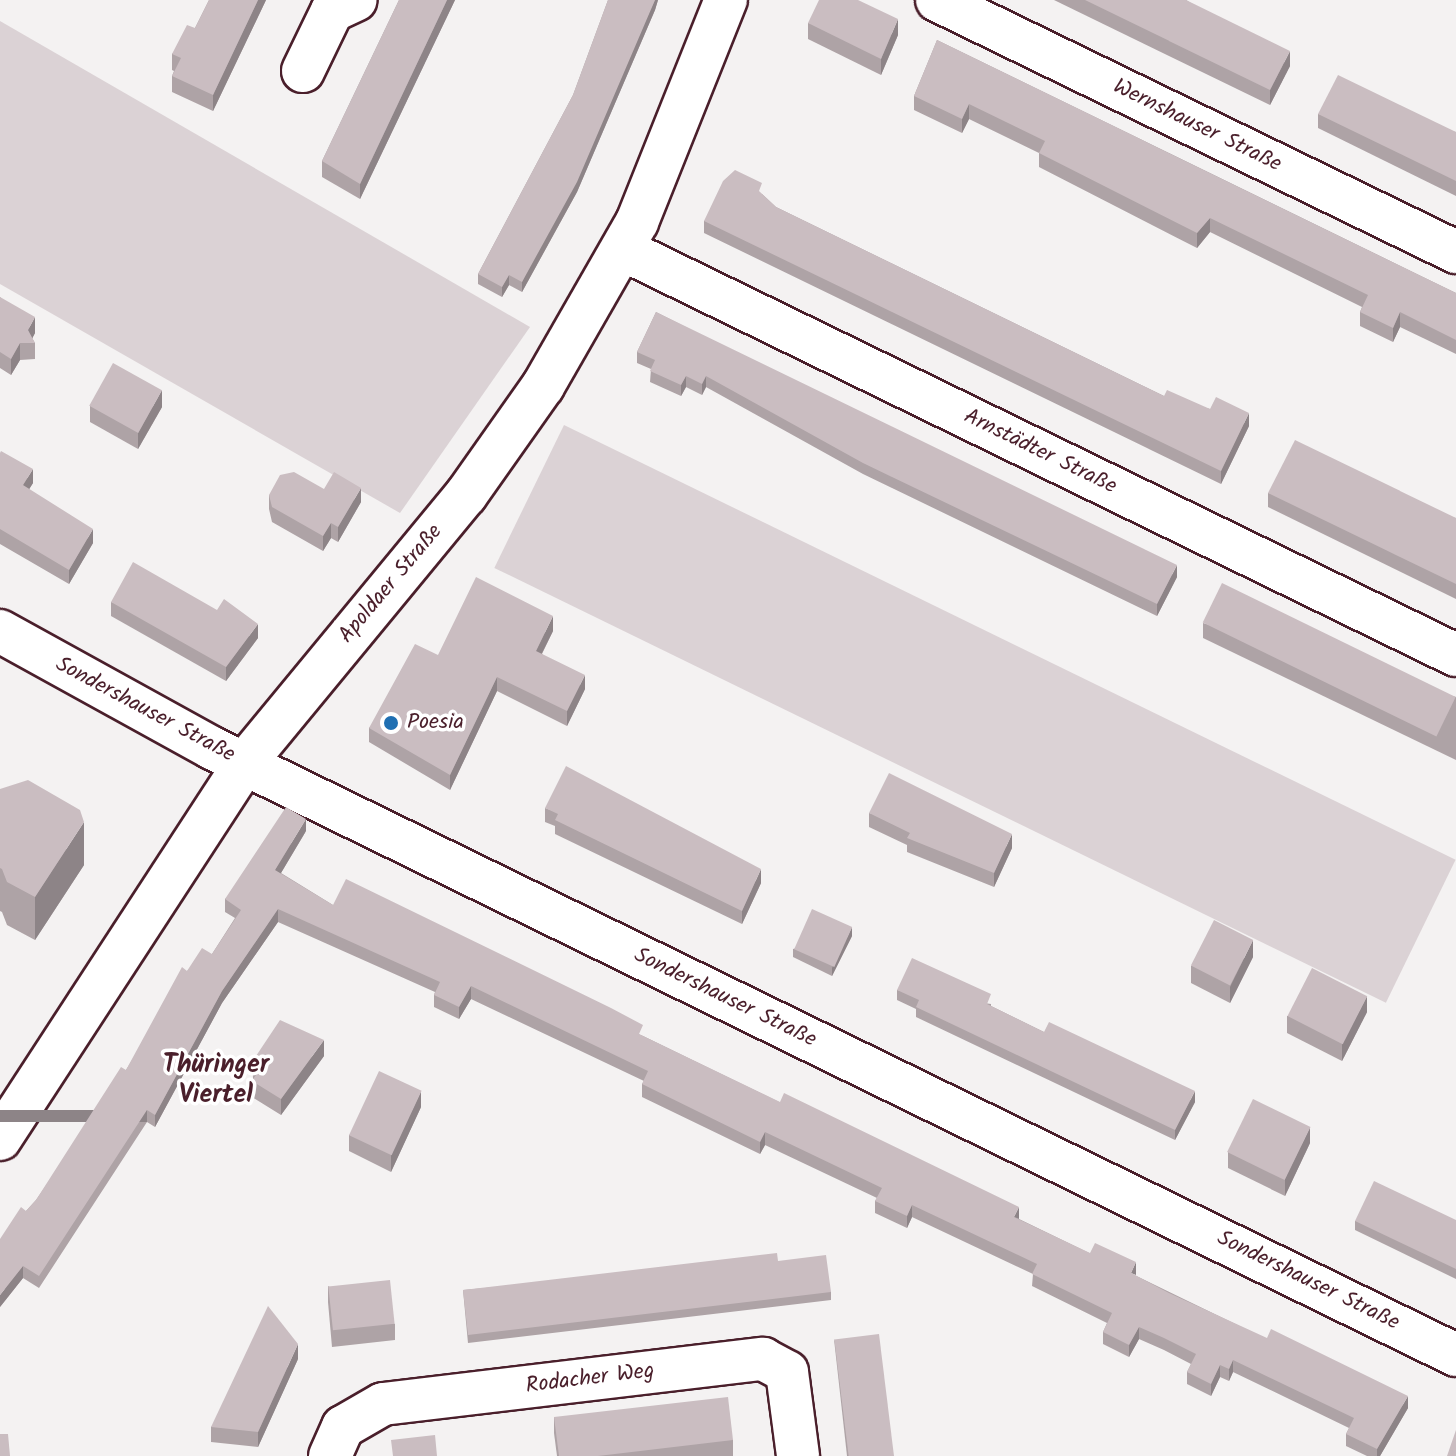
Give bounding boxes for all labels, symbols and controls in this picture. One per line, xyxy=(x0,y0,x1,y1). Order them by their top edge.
street label: Wernshauser Straße xyxy=(1108,74,1286,178)
street label: Arnstädter Straße xyxy=(959,404,1121,500)
street label: Apoldaer Straße xyxy=(334,519,448,649)
street label: Sondershauser Straße xyxy=(51,652,239,768)
place label: Poesia xyxy=(407,710,464,736)
marker: Poesia xyxy=(382,714,400,732)
street label: Sondershauser Straße xyxy=(630,942,820,1054)
district label: Thüringer Viertel xyxy=(163,1050,269,1112)
street label: Sondershauser Straße xyxy=(1213,1225,1403,1337)
street label: Rodacher Weg xyxy=(524,1358,656,1400)

